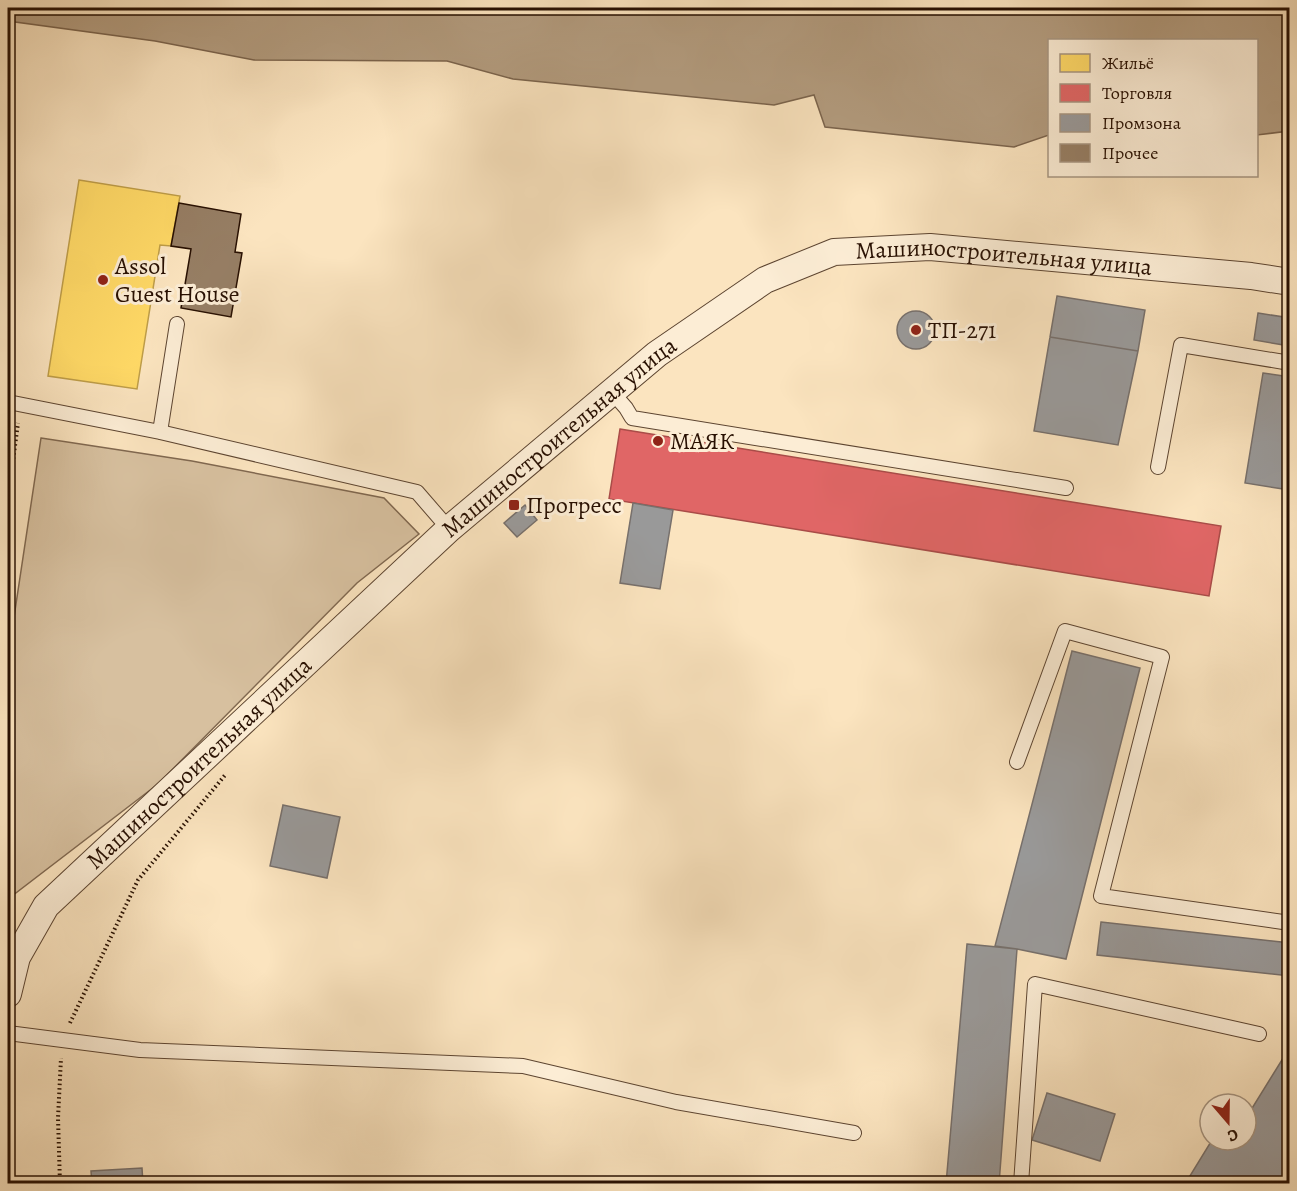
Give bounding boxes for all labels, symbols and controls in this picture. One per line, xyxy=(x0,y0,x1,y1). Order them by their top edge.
legend xyxy=(1048,39,1258,177)
text: Жильё xyxy=(1102,51,1154,75)
text: Торговля xyxy=(1102,81,1172,105)
text: Промзона xyxy=(1102,111,1182,135)
text: Прочее xyxy=(1102,141,1158,165)
street label: Машиностроительная улица xyxy=(854,231,1153,283)
place label: Assol Guest House xyxy=(114,250,240,310)
marker: Assol Guest House xyxy=(96,273,110,287)
place label: ТП-271 xyxy=(928,314,996,346)
marker: ТП-271 xyxy=(909,323,923,337)
street label: Машиностроительная улица xyxy=(435,329,683,545)
place label: МАЯК xyxy=(670,425,735,457)
marker: МАЯК xyxy=(651,434,665,448)
place label: Прогресс xyxy=(526,489,622,521)
marker: Прогресс xyxy=(507,498,521,512)
street label: Машиностроительная улица xyxy=(79,650,318,876)
north arrow xyxy=(1198,1092,1258,1152)
text: С xyxy=(1224,1123,1241,1147)

